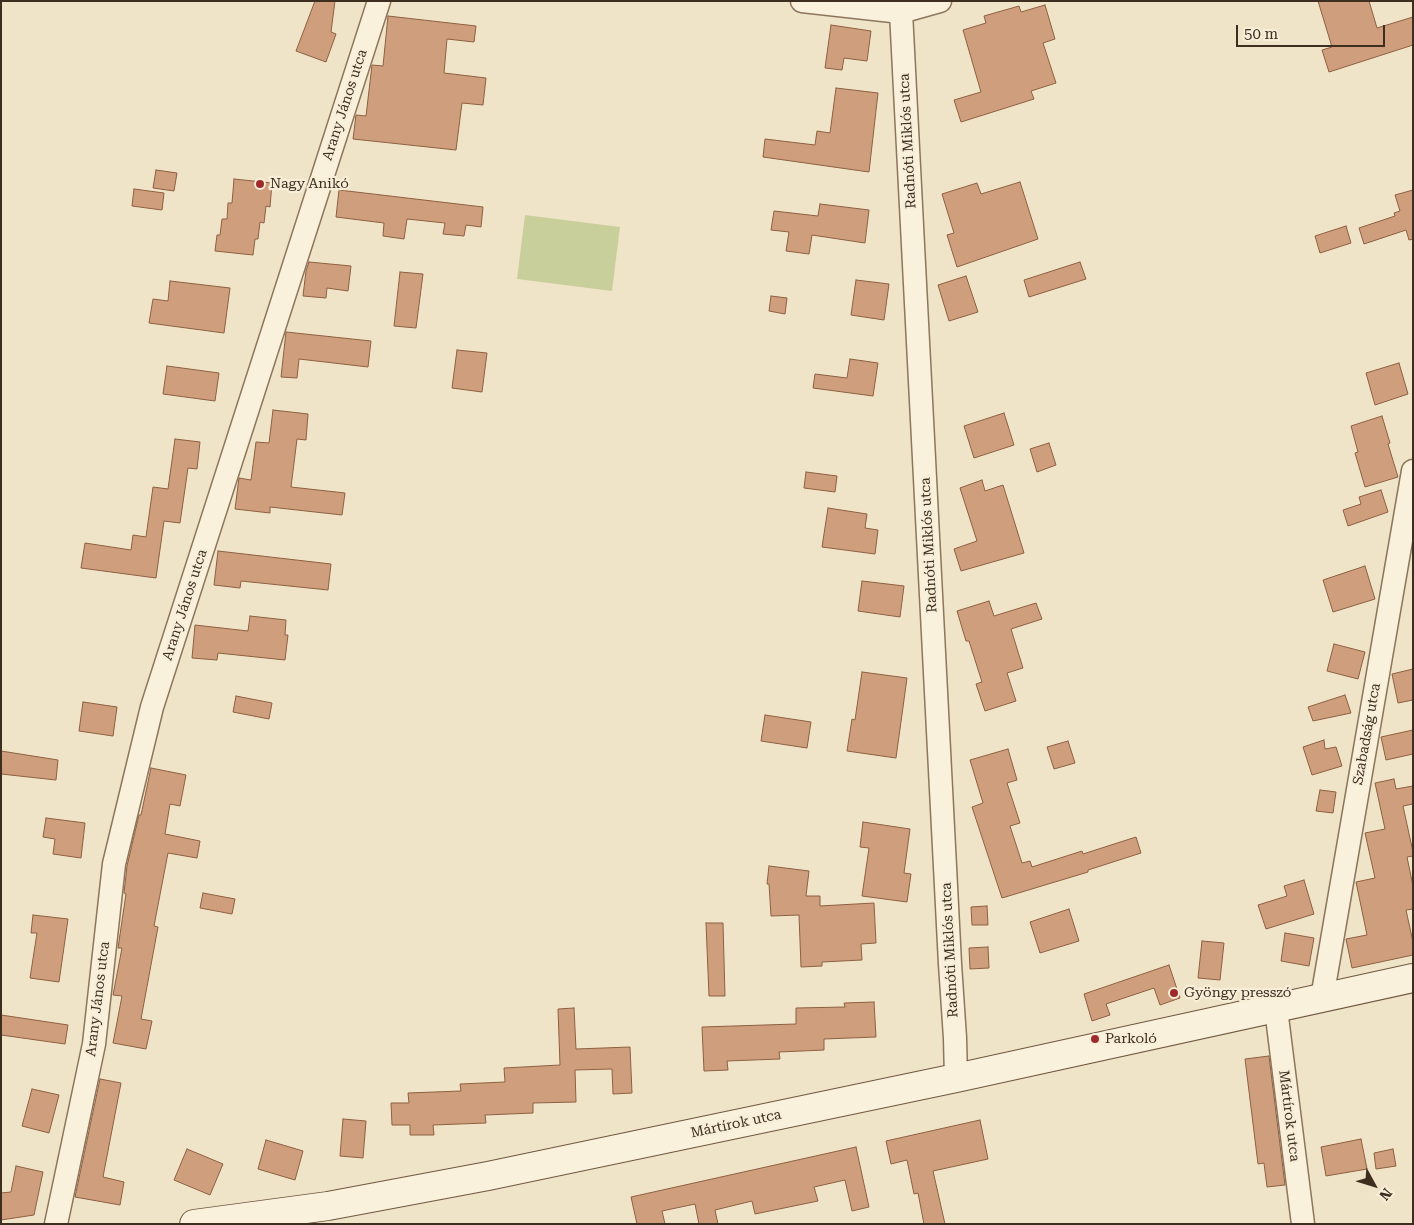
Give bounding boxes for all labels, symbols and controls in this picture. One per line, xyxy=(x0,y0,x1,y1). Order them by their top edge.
scale bar xyxy=(1239,15,1388,47)
text: 50 m xyxy=(1244,25,1278,43)
street label: Arany János utca xyxy=(319,47,371,163)
street label: Radnóti Miklós utca xyxy=(896,73,920,209)
place label: Nagy Anikó xyxy=(270,176,349,192)
marker: Nagy Anikó xyxy=(254,178,266,190)
street label: Radnóti Miklós utca xyxy=(917,477,941,613)
street label: Arany János utca xyxy=(159,547,211,663)
street label: Szabadság utca xyxy=(1350,682,1384,786)
street label: Radnóti Miklós utca xyxy=(938,882,962,1018)
street label: Arany János utca xyxy=(83,940,113,1058)
place label: Gyöngy presszó xyxy=(1184,985,1291,1001)
marker: Gyöngy presszó xyxy=(1168,987,1180,999)
place label: Parkoló xyxy=(1105,1031,1157,1047)
marker: Parkoló xyxy=(1089,1033,1101,1045)
street label: Mártírok utca xyxy=(1275,1069,1303,1163)
street label: Mártírok utca xyxy=(689,1106,783,1142)
north arrow xyxy=(1349,1160,1399,1210)
text: N xyxy=(1376,1185,1395,1204)

